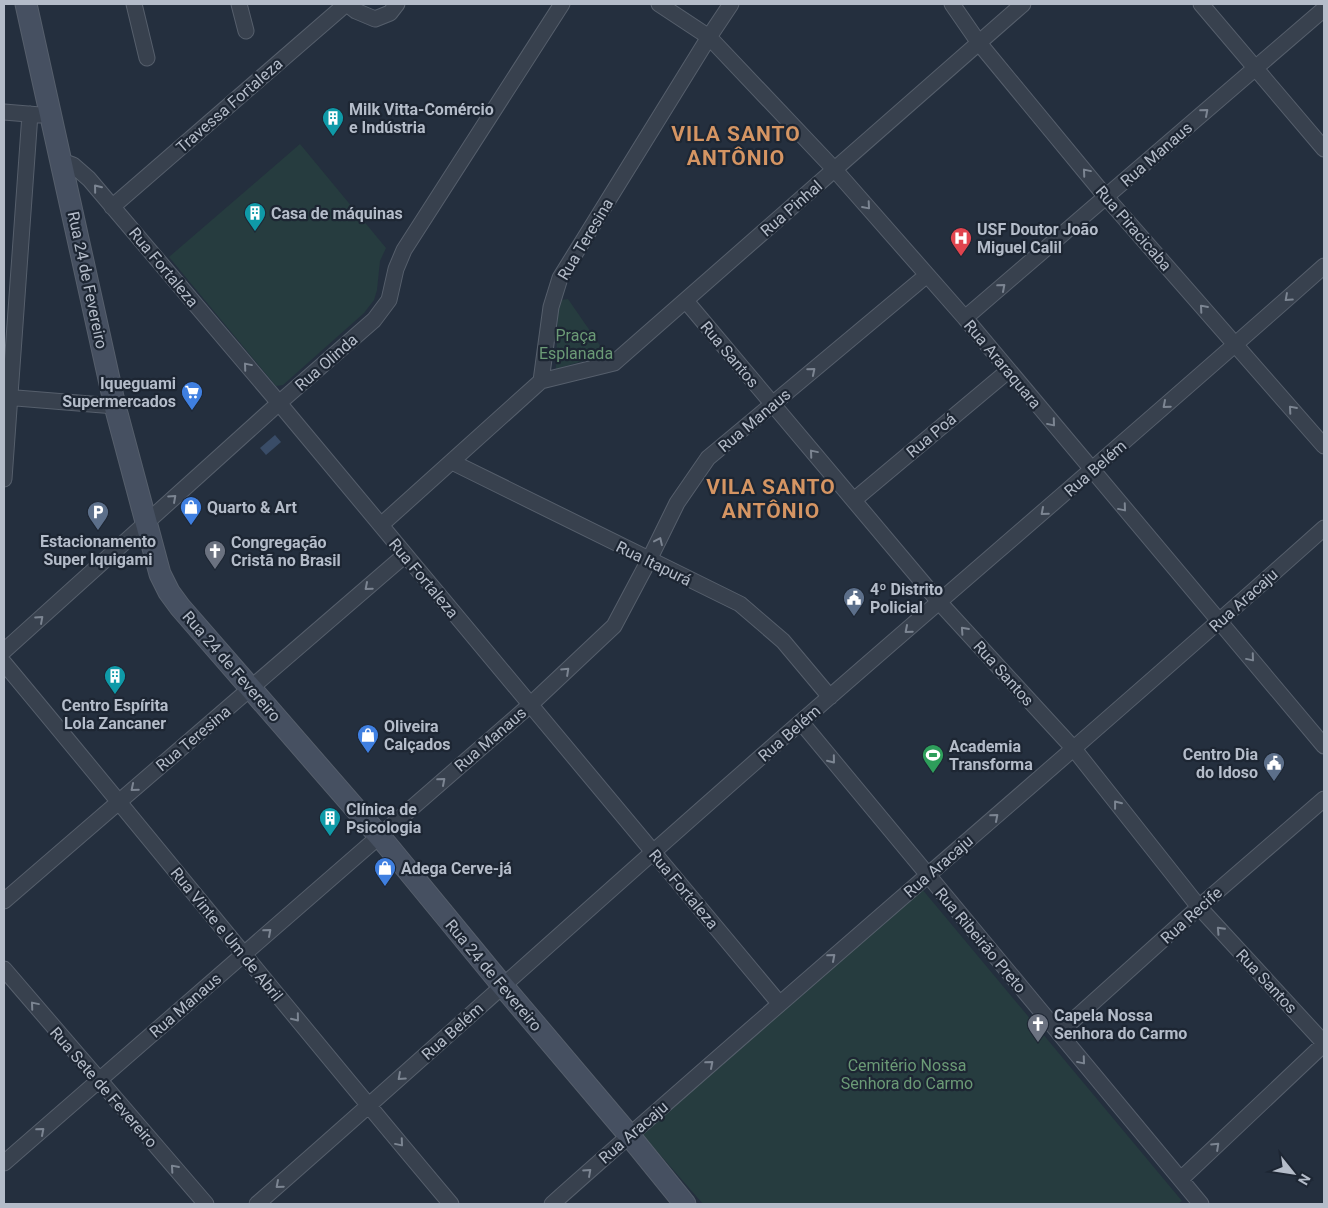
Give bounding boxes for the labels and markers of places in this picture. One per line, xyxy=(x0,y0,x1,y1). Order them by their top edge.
place label: Milk Vitta-Comércio e Indústria xyxy=(349,100,494,137)
building icon: Milk Vitta-Comércio e Indústria xyxy=(321,106,345,137)
building icon: Casa de máquinas xyxy=(243,201,267,232)
place label: Casa de máquinas xyxy=(271,204,403,223)
place label: USF Doutor João Miguel Calil xyxy=(977,220,1098,257)
hospital icon: USF Doutor João Miguel Calil xyxy=(949,226,973,257)
place label: Iqueguami Supermercados xyxy=(62,374,176,411)
supermarket icon: Iqueguami Supermercados xyxy=(180,380,204,411)
shop icon: Quarto & Art xyxy=(179,495,203,526)
place label: Quarto & Art xyxy=(207,498,298,517)
parking icon: Estacionamento Super Iquigami xyxy=(86,500,110,531)
place label: Estacionamento Super Iquigami xyxy=(40,532,156,569)
place label: Congregação Cristã no Brasil xyxy=(231,533,341,570)
church icon: Congregação Cristã no Brasil xyxy=(203,539,227,570)
place label: 4º Distrito Policial xyxy=(870,580,943,617)
public building icon: 4º Distrito Policial xyxy=(842,586,866,617)
building icon: Centro Espírita Lola Zancaner xyxy=(103,664,127,695)
place label: Centro Espírita Lola Zancaner xyxy=(62,696,169,733)
place label: Oliveira Calçados xyxy=(384,717,450,754)
shop icon: Oliveira Calçados xyxy=(356,723,380,754)
place label: Academia Transforma xyxy=(949,737,1033,774)
sports icon: Academia Transforma xyxy=(921,743,945,774)
place label: Centro Dia do Idoso xyxy=(1183,745,1258,782)
public building icon: Centro Dia do Idoso xyxy=(1262,751,1286,782)
place label: Clínica de Psicologia xyxy=(346,800,422,837)
building icon: Clínica de Psicologia xyxy=(318,806,342,837)
shop icon: Adega Cerve-já xyxy=(373,856,397,887)
place label: Adega Cerve-já xyxy=(401,859,512,878)
place label: Capela Nossa Senhora do Carmo xyxy=(1054,1006,1187,1043)
church icon: Capela Nossa Senhora do Carmo xyxy=(1026,1012,1050,1043)

